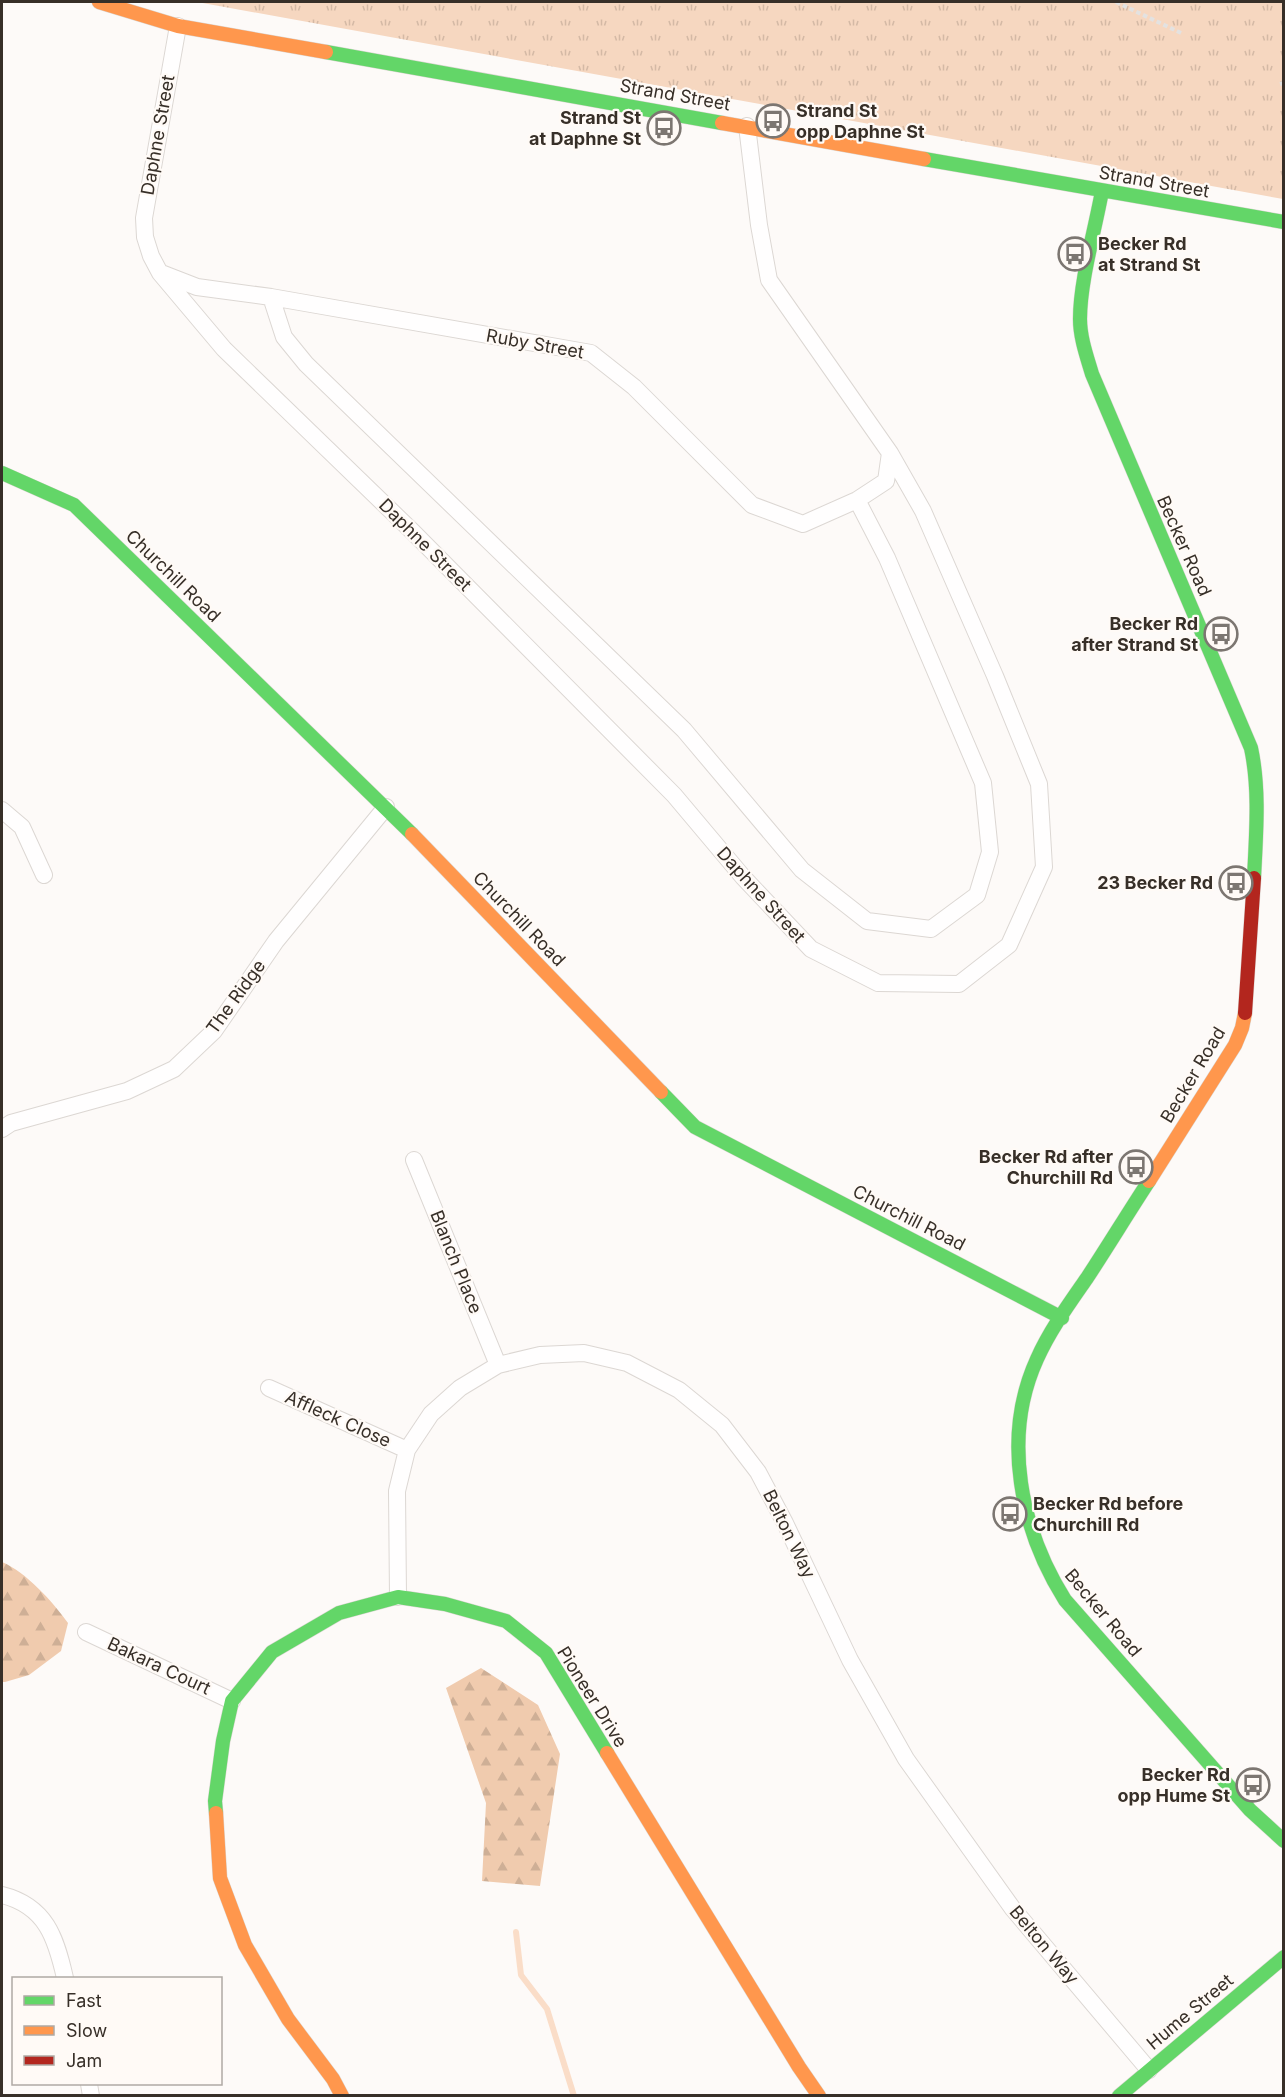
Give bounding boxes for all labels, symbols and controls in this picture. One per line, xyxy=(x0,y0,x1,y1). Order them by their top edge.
street label: Daphne Street xyxy=(137,73,178,197)
street label: Strand Street xyxy=(618,74,732,115)
place label: Strand St opp Daphne St xyxy=(796,100,925,142)
bus stop icon: Strand St opp Daphne St xyxy=(755,103,791,139)
place label: Strand St at Daphne St xyxy=(529,107,641,149)
bus stop icon: Strand St at Daphne St xyxy=(646,110,682,146)
street label: Strand Street xyxy=(1097,161,1211,202)
place label: Becker Rd at Strand St xyxy=(1098,233,1201,275)
bus stop icon: Becker Rd at Strand St xyxy=(1057,236,1093,272)
street label: Ruby Street xyxy=(485,325,586,362)
street label: Becker Road xyxy=(1153,492,1216,599)
street label: Daphne Street xyxy=(375,494,476,595)
street label: Churchill Road xyxy=(122,525,225,626)
place label: Becker Rd after Strand St xyxy=(1071,613,1198,655)
bus stop icon: Becker Rd after Strand St xyxy=(1203,616,1239,652)
street label: Daphne Street xyxy=(713,842,810,947)
bus stop icon: 23 Becker Rd xyxy=(1218,865,1254,901)
street label: Churchill Road xyxy=(469,867,570,970)
place label: 23 Becker Rd xyxy=(1097,872,1213,893)
street label: The Ridge xyxy=(202,956,269,1038)
street label: Becker Road xyxy=(1156,1023,1229,1126)
place label: Becker Rd after Churchill Rd xyxy=(979,1146,1113,1188)
bus stop icon: Becker Rd after Churchill Rd xyxy=(1118,1149,1154,1185)
street label: Churchill Road xyxy=(849,1180,969,1255)
street label: Blanch Place xyxy=(426,1207,487,1317)
street label: Affleck Close xyxy=(282,1386,394,1451)
street label: Belton Way xyxy=(759,1486,820,1581)
place label: Becker Rd before Churchill Rd xyxy=(1033,1493,1184,1535)
bus stop icon: Becker Rd before Churchill Rd xyxy=(992,1496,1028,1532)
street label: Becker Road xyxy=(1061,1565,1146,1661)
street label: Bakara Court xyxy=(104,1632,214,1699)
street label: Pioneer Drive xyxy=(553,1643,632,1751)
place label: Becker Rd opp Hume St xyxy=(1118,1764,1230,1806)
bus stop icon: Becker Rd opp Hume St xyxy=(1235,1767,1271,1803)
street label: Belton Way xyxy=(1006,1901,1083,1988)
street label: Hume Street xyxy=(1142,1969,1237,2054)
legend xyxy=(12,1977,222,2085)
text: Fast xyxy=(66,1990,102,2011)
text: Slow xyxy=(66,2020,107,2041)
text: Jam xyxy=(66,2050,102,2071)

